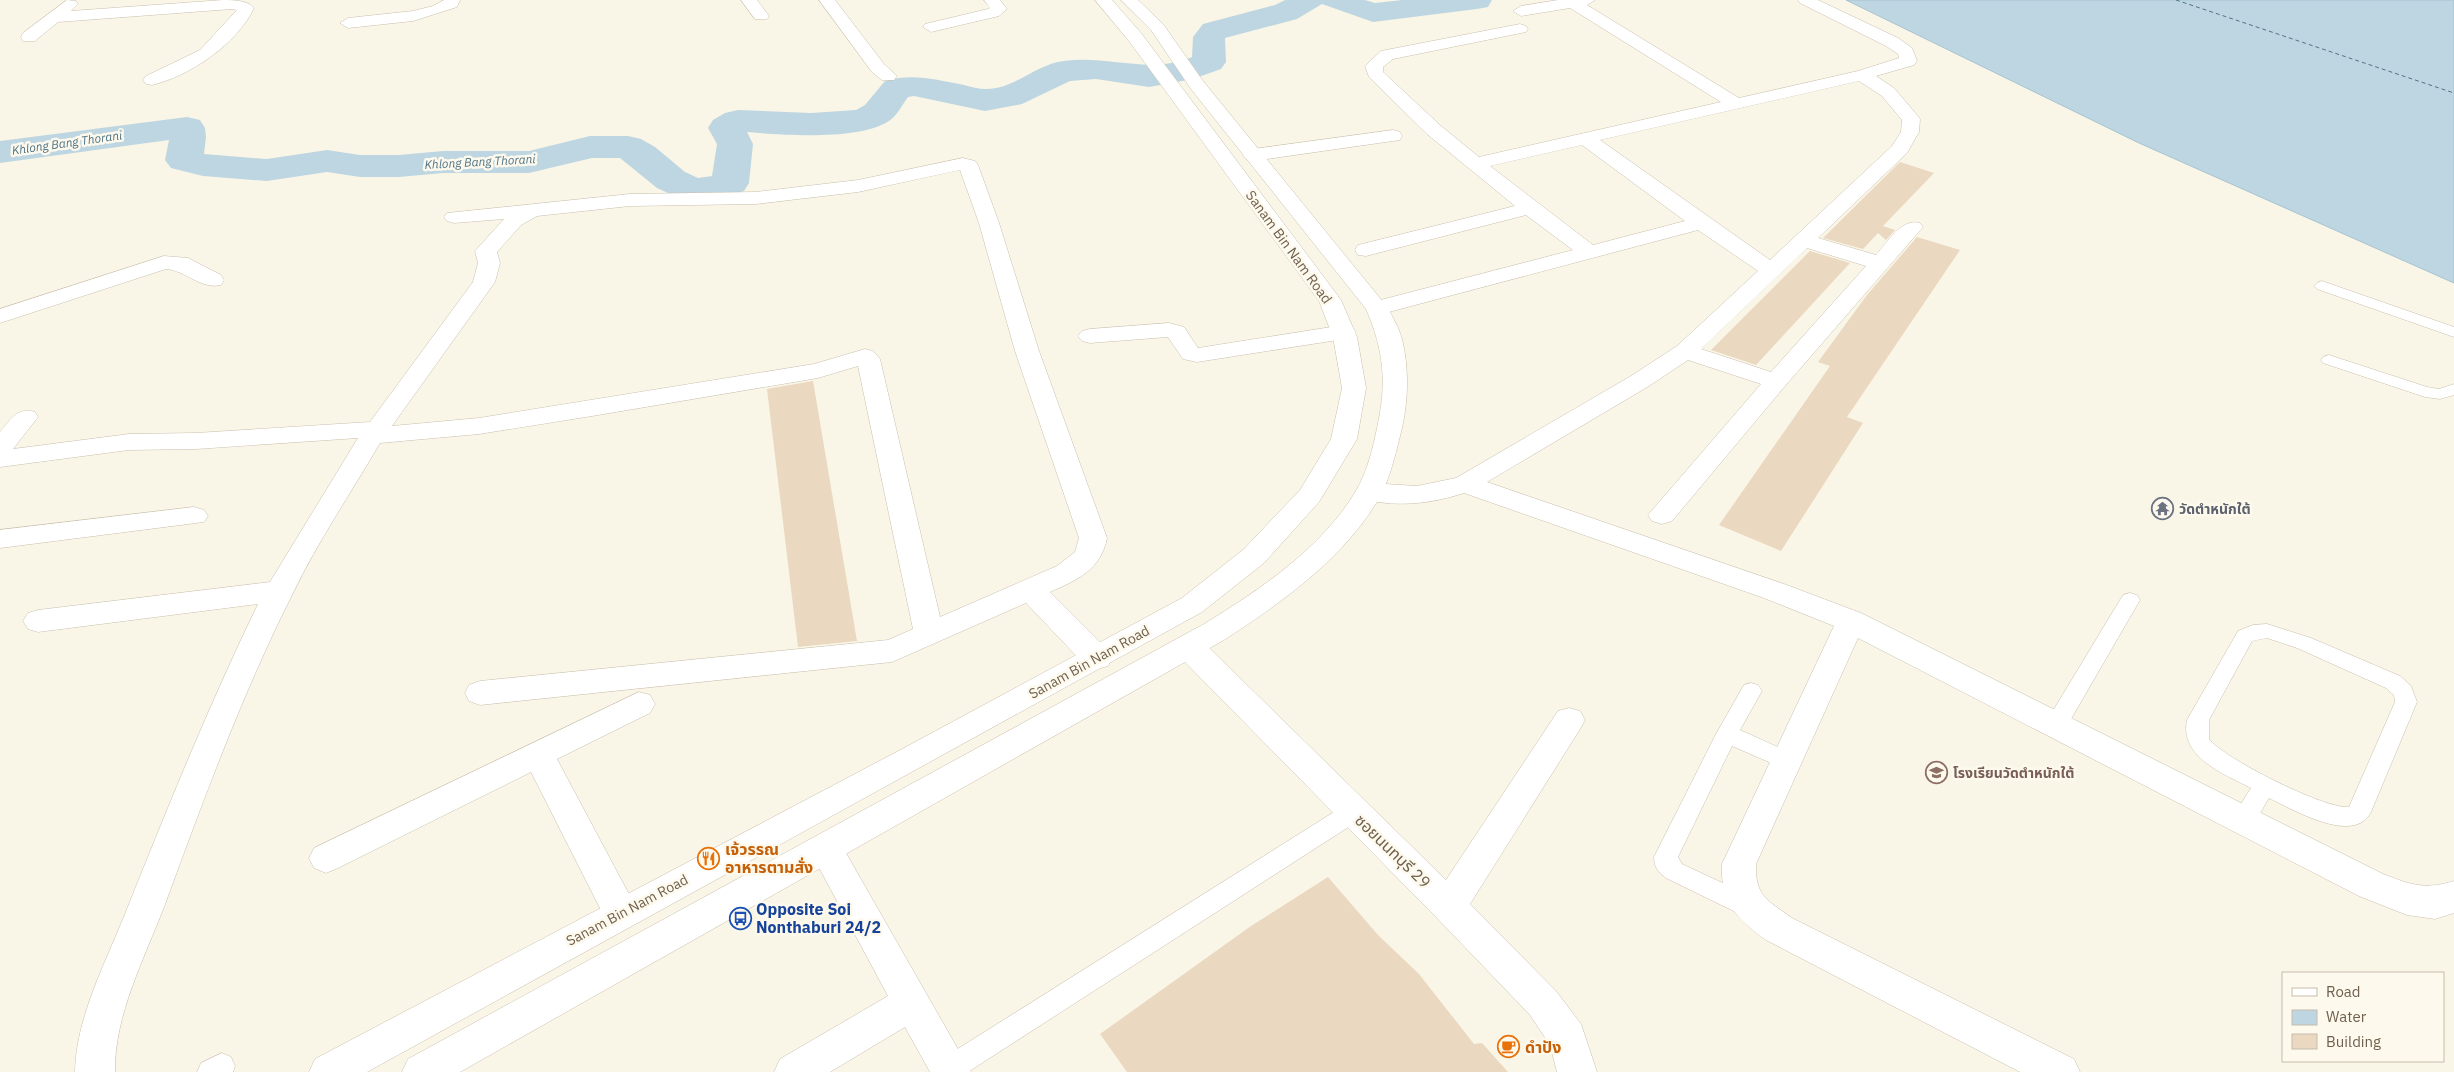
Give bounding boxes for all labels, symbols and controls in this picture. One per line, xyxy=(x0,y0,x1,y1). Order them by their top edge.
water label: Khlong Bang Thorani xyxy=(11,127,124,158)
water label: Khlong Bang Thorani xyxy=(424,151,537,172)
street label: Sanam Bin Nam Road xyxy=(1242,187,1336,307)
temple icon: วัดตำหนักใต้ xyxy=(2151,497,2175,521)
place label: วัดตำหนักใต้ xyxy=(2179,500,2251,518)
street label: Sanam Bin Nam Road xyxy=(1025,621,1153,703)
school or university icon: โรงเรียนวัดตำหนักใต้ xyxy=(1925,761,1949,785)
place label: โรงเรียนวัดตำหนักใต้ xyxy=(1953,764,2074,782)
street label: ซอยนนทบุรี 29 xyxy=(1351,810,1435,892)
place label: เจ้วรรณ อาหารตามสั่ง xyxy=(725,839,813,877)
restaurant icon: เจ้วรรณ อาหารตามสั่ง xyxy=(697,846,721,870)
street label: Sanam Bin Nam Road xyxy=(563,870,691,950)
place label: Opposite Soi Nonthaburi 24/2 xyxy=(756,899,881,937)
bus stop icon: Opposite Soi Nonthaburi 24/2 xyxy=(728,906,752,930)
legend xyxy=(2282,972,2444,1062)
text: Road xyxy=(2326,982,2361,1001)
text: Water xyxy=(2326,1007,2367,1026)
text: Building xyxy=(2326,1032,2381,1051)
cafe icon: ดำปัง xyxy=(1497,1035,1521,1059)
place label: ดำปัง xyxy=(1525,1037,1561,1057)

